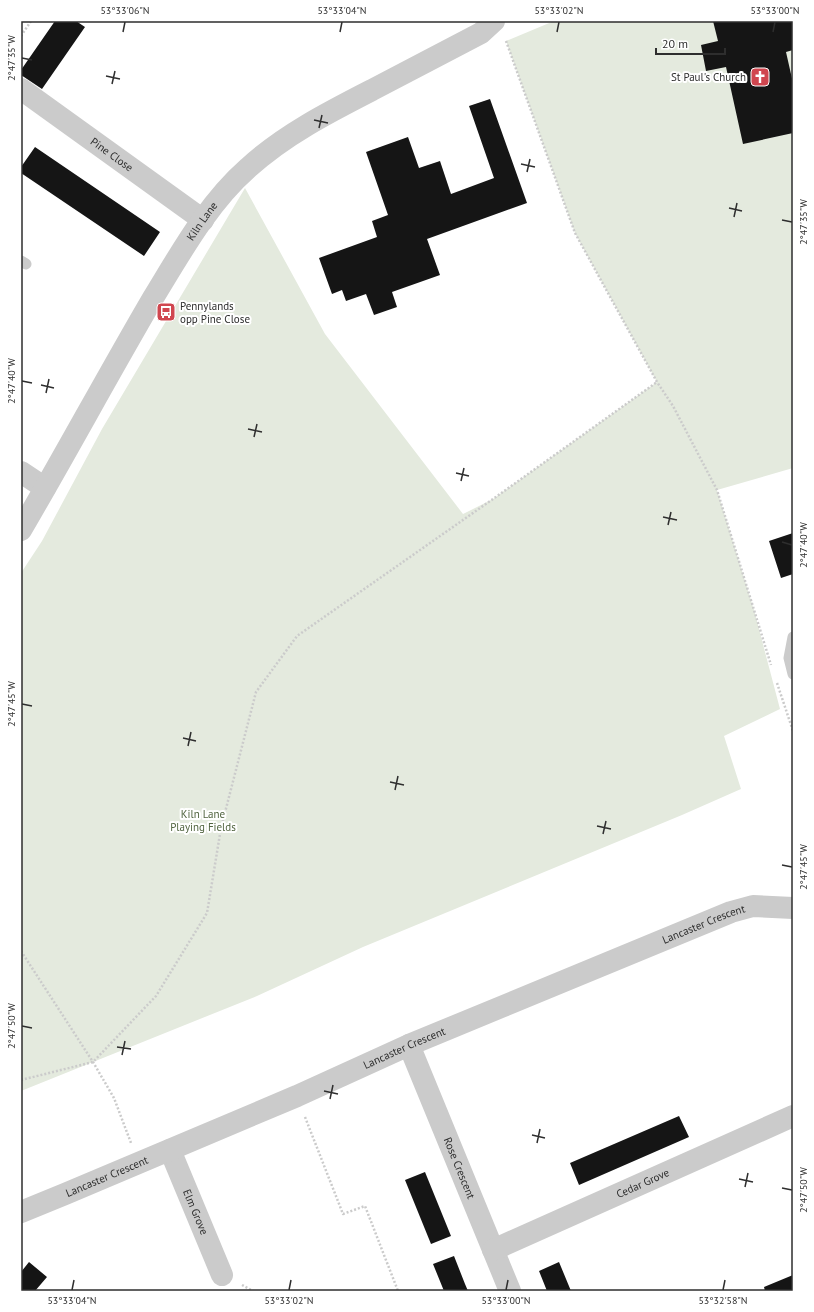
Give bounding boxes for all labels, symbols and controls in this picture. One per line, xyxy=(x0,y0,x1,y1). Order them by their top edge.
text: 53°33'06"N xyxy=(100,4,150,17)
text: 53°33'04"N xyxy=(317,4,367,17)
text: 53°33'02"N xyxy=(534,4,584,17)
text: 53°33'00"N xyxy=(750,4,800,17)
scale bar xyxy=(656,30,725,56)
text: 2°47'35"W xyxy=(5,34,18,81)
text: 20 m xyxy=(662,36,688,51)
church icon: St Paul's Church xyxy=(749,66,771,88)
place label: St Paul's Church xyxy=(671,70,746,84)
street label: Pine Close xyxy=(88,134,136,175)
text: 2°47'35"W xyxy=(797,198,810,245)
street label: Kiln Lane xyxy=(183,199,221,243)
place label: Pennylands opp Pine Close xyxy=(180,299,250,326)
bus stop icon: Pennylands opp Pine Close xyxy=(155,301,177,323)
text: 2°47'40"W xyxy=(5,357,18,404)
text: 2°47'40"W xyxy=(797,521,810,568)
text: 2°47'45"W xyxy=(5,680,18,727)
park label: Kiln Lane Playing Fields xyxy=(170,807,236,834)
text: 2°47'45"W xyxy=(797,843,810,890)
street label: Lancaster Crescent xyxy=(660,901,747,947)
text: 2°47'50"W xyxy=(5,1002,18,1049)
street label: Lancaster Crescent xyxy=(361,1024,448,1072)
street label: Rose Crescent xyxy=(441,1135,478,1201)
street label: Lancaster Crescent xyxy=(64,1153,150,1200)
street label: Cedar Grove xyxy=(614,1165,672,1201)
text: 2°47'50"W xyxy=(797,1166,810,1213)
street label: Elm Grove xyxy=(180,1187,212,1237)
text: 53°33'04"N xyxy=(47,1294,97,1307)
text: 53°33'02"N xyxy=(264,1294,314,1307)
text: 53°33'00"N xyxy=(481,1294,531,1307)
text: 53°32'58"N xyxy=(698,1294,748,1307)

